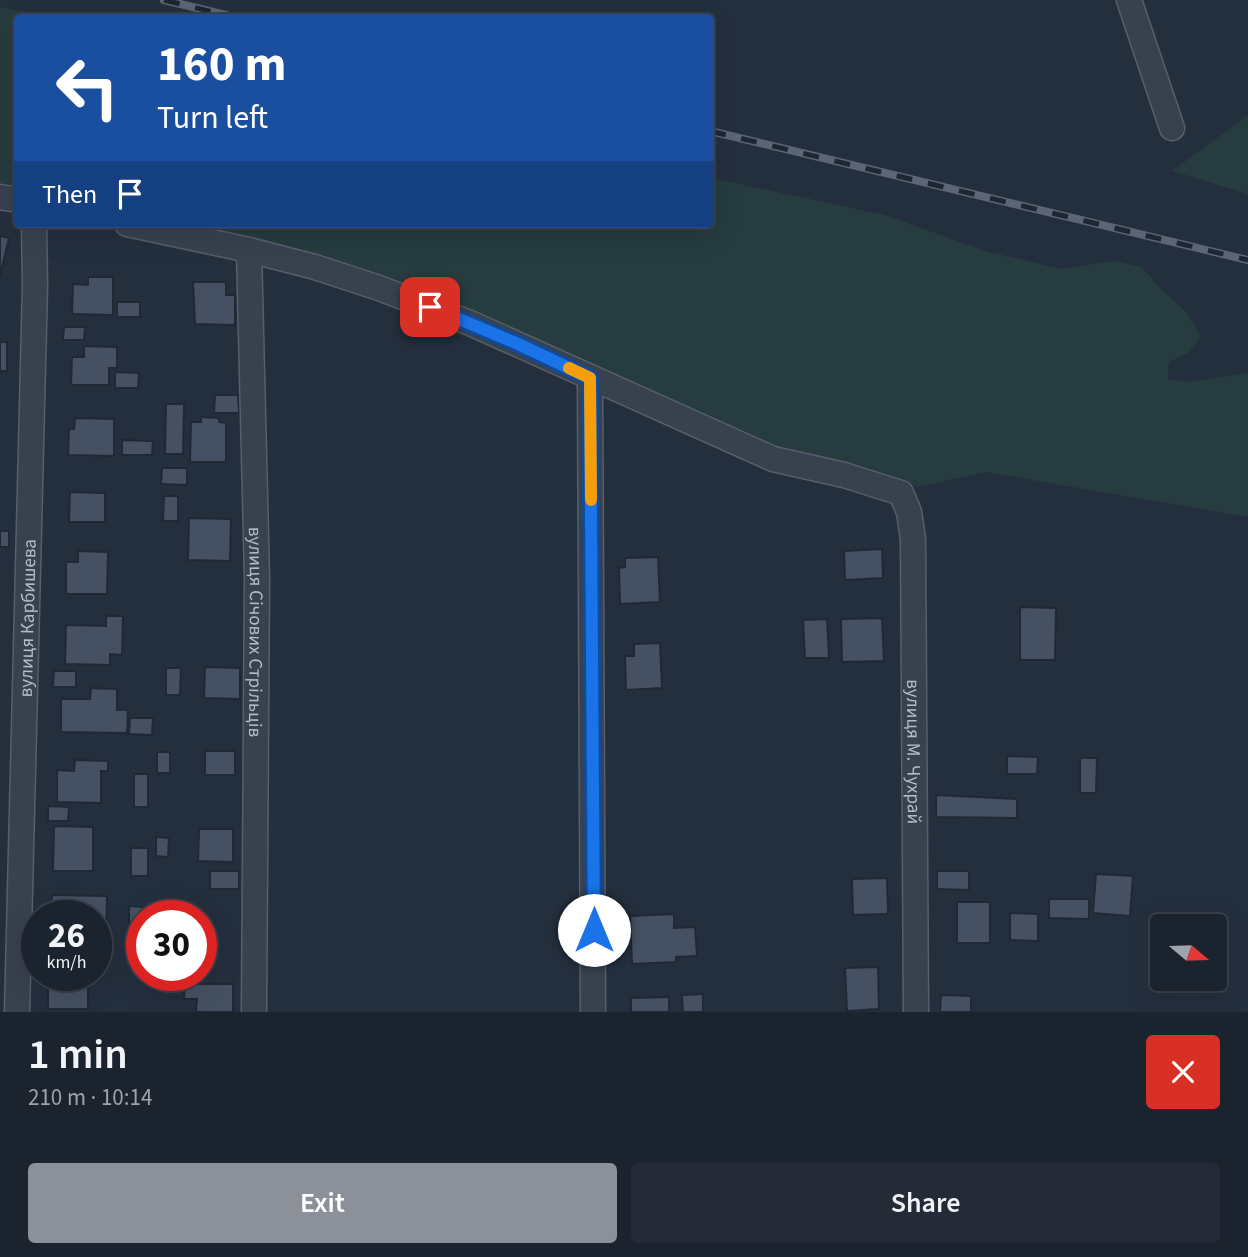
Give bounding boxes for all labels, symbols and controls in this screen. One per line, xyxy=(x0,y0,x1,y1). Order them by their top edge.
text: 160 m xyxy=(157,30,286,100)
icon: left xyxy=(42,42,133,133)
text: Turn left xyxy=(157,95,268,141)
icon: arrive xyxy=(111,175,149,213)
text: Then xyxy=(42,176,97,213)
pin xyxy=(400,277,460,337)
icon: arrive xyxy=(411,288,449,326)
street label: вулиця Січових Стрільців xyxy=(241,526,269,737)
street label: вулиця Карбишева xyxy=(13,539,44,698)
street label: вулиця М. Чухрай xyxy=(899,679,927,824)
position arrow xyxy=(557,893,631,967)
speed limit sign: 30 xyxy=(126,900,217,991)
text: 26 xyxy=(48,911,85,961)
north arrow xyxy=(1150,914,1227,990)
map controls xyxy=(1150,914,1227,991)
text: km/h xyxy=(47,950,86,975)
text: 1 min xyxy=(28,1025,128,1085)
button: close xyxy=(1146,1035,1220,1109)
text: 210 m · 10:14 xyxy=(28,1081,152,1114)
button: Exit xyxy=(28,1163,617,1243)
button: Share xyxy=(631,1163,1220,1243)

